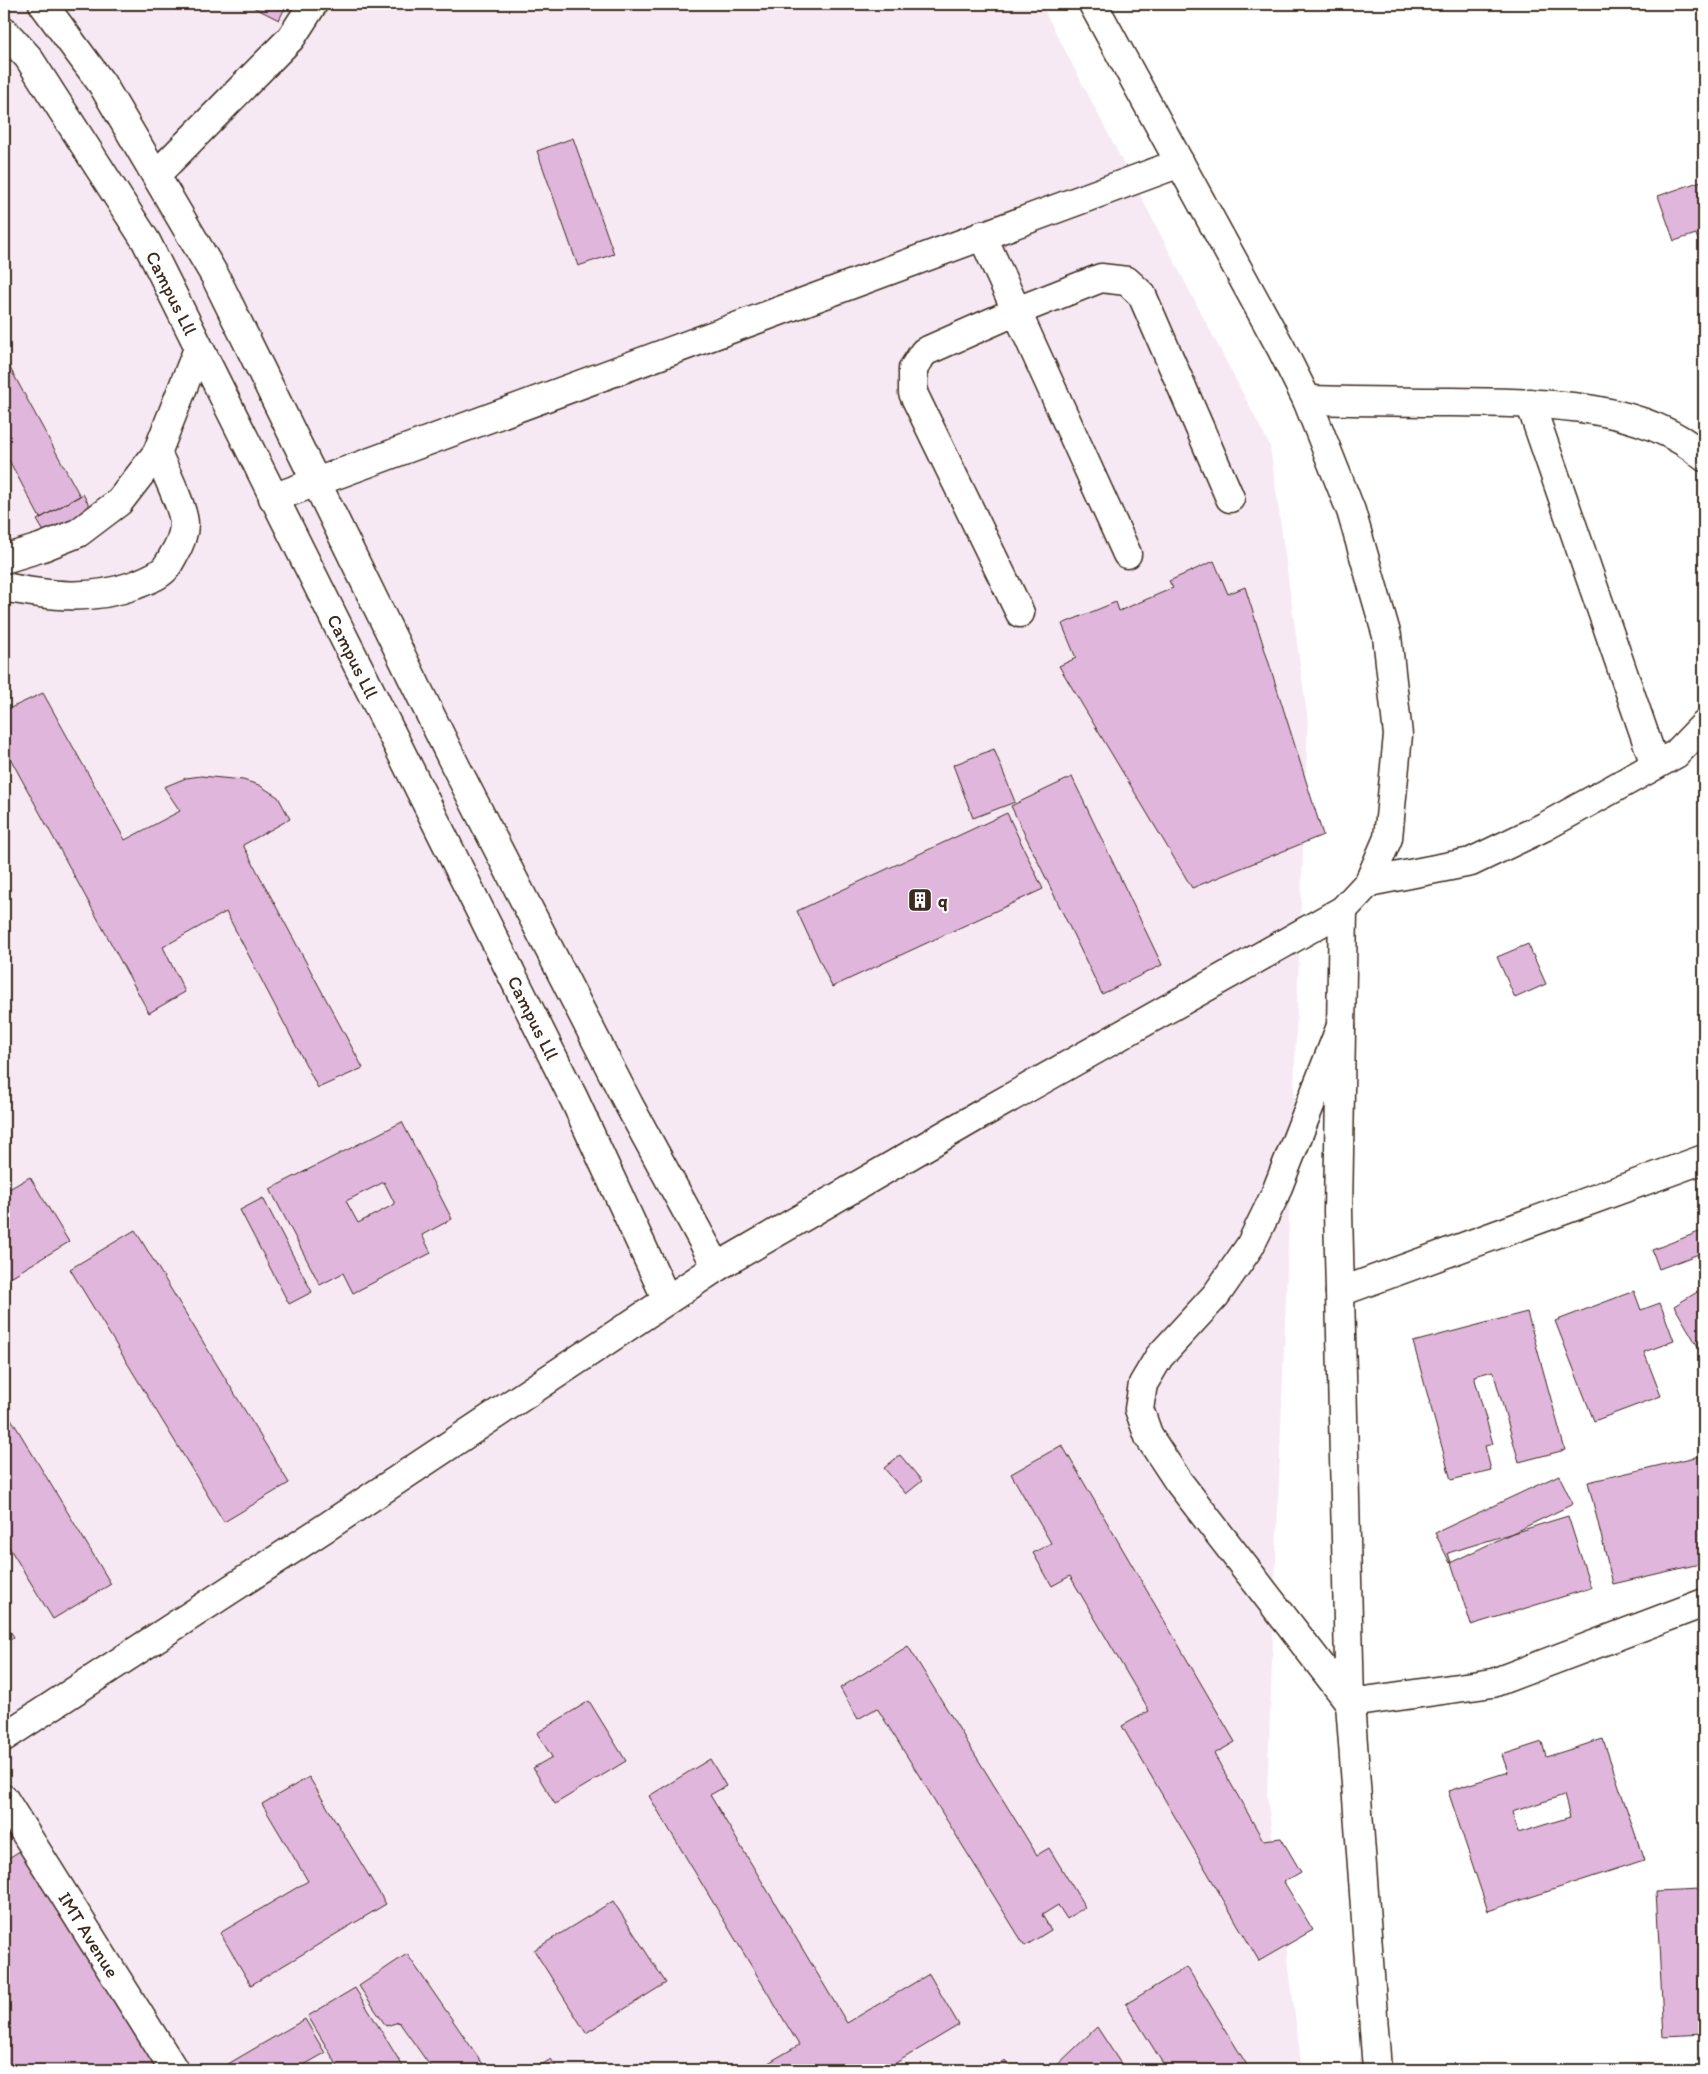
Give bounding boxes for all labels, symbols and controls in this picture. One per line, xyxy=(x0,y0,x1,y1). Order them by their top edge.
street label: Campus Lll xyxy=(141,247,202,340)
street label: Campus Lll xyxy=(322,611,384,703)
building icon: q xyxy=(907,887,933,913)
place label: q xyxy=(938,889,948,912)
street label: Campus Lll xyxy=(502,972,564,1064)
street label: IMT Avenue xyxy=(53,1888,124,1982)

